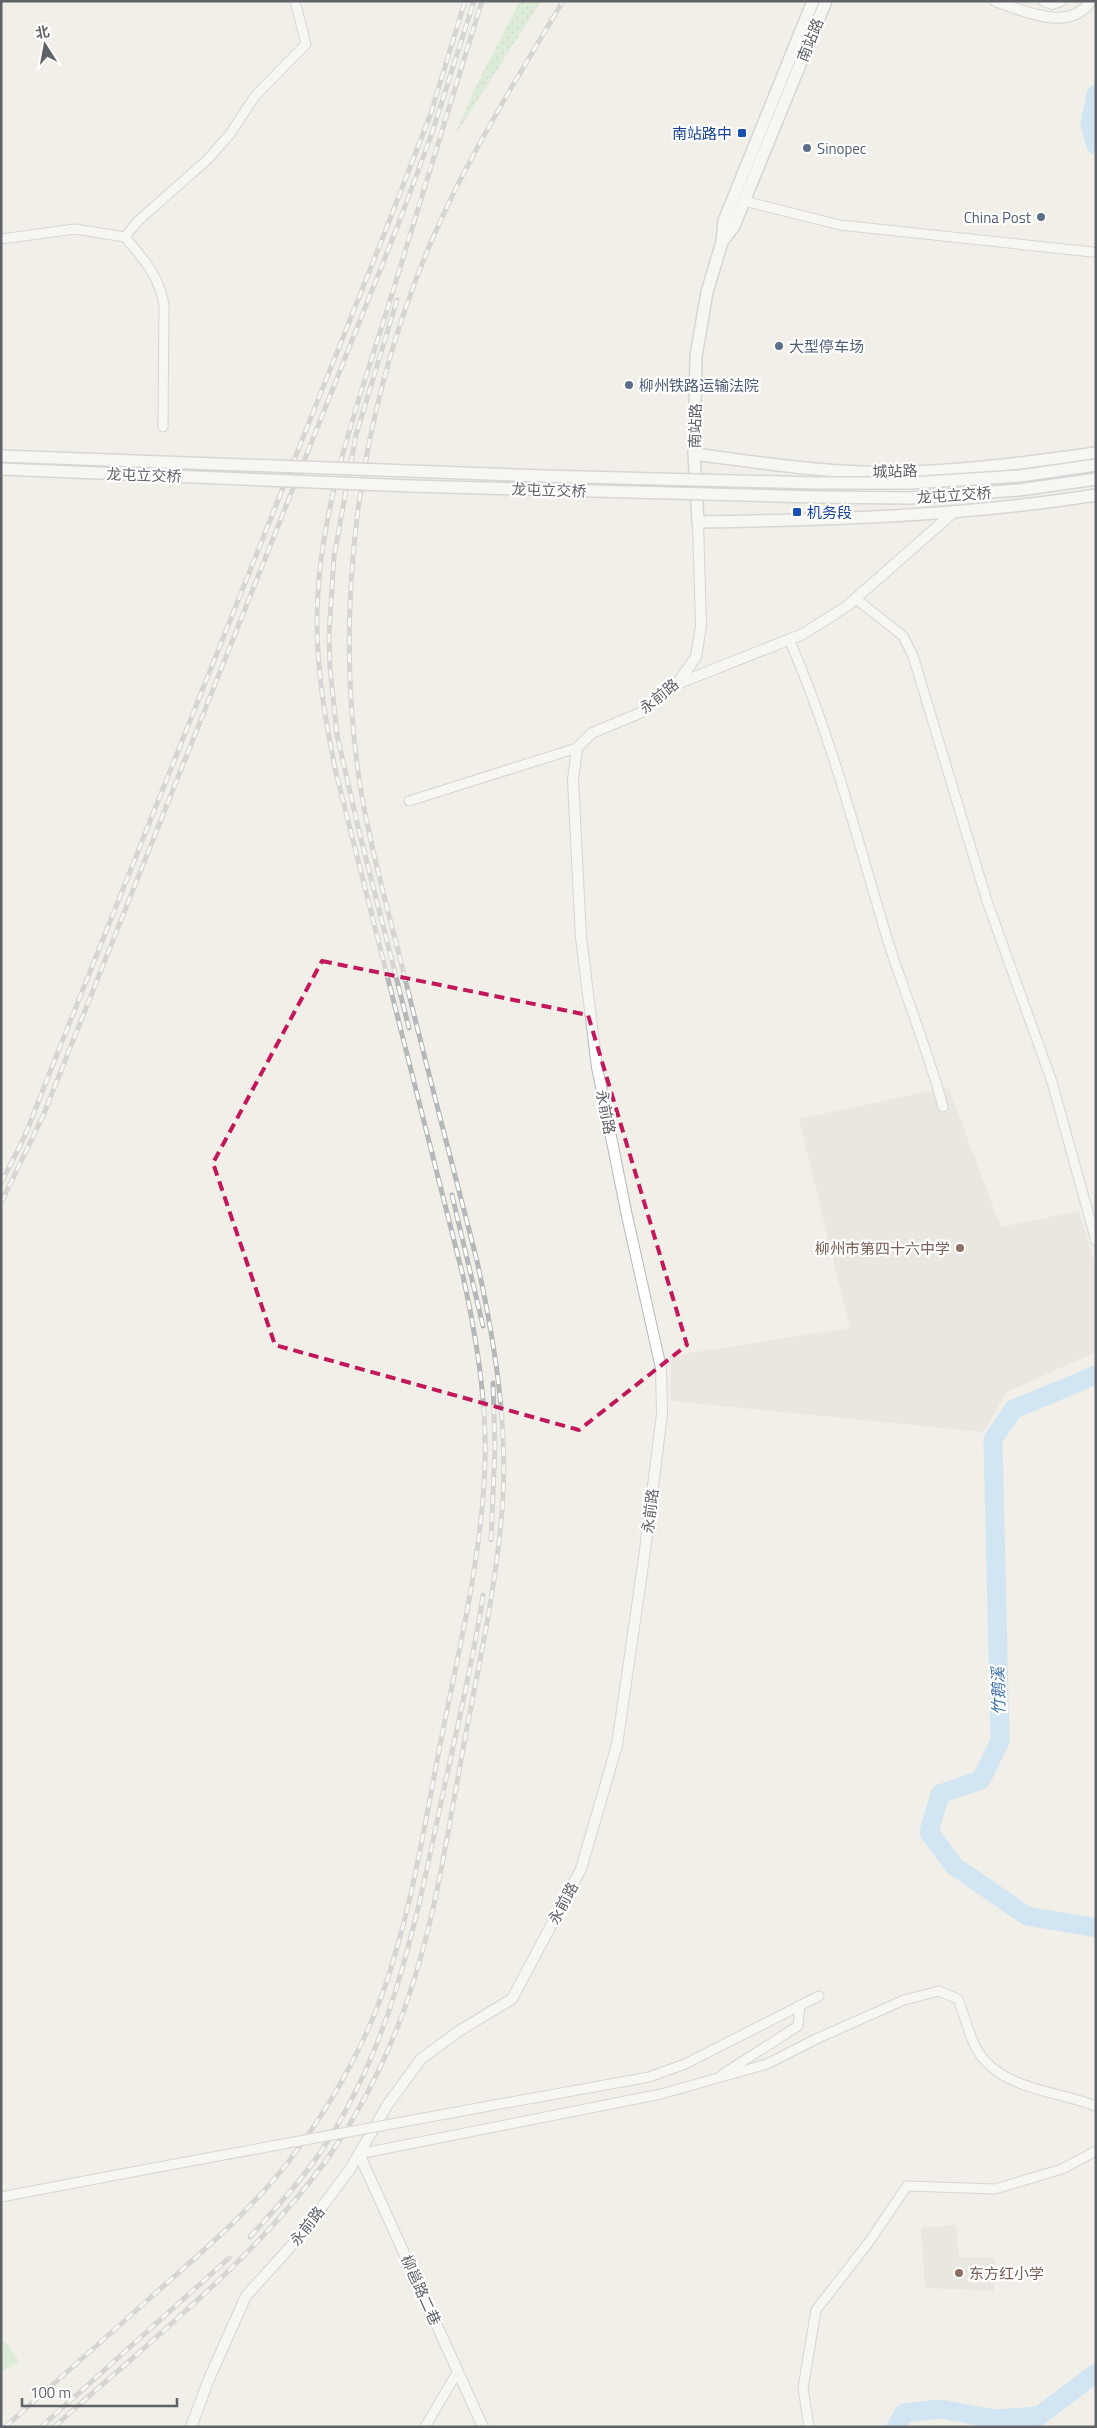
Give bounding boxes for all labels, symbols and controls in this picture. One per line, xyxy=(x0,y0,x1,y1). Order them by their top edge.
street label: 南站路 xyxy=(791,15,829,65)
north arrow xyxy=(20,20,70,70)
text: 北 xyxy=(34,20,51,43)
place label: 南站路中 xyxy=(672,122,732,145)
marker: 南站路中 xyxy=(736,127,748,139)
place label: Sinopec xyxy=(817,137,866,160)
marker: Sinopec xyxy=(801,142,813,154)
place label: China Post xyxy=(964,206,1032,229)
marker: China Post xyxy=(1035,211,1047,223)
place label: 大型停车场 xyxy=(789,335,864,358)
marker: 大型停车场 xyxy=(773,340,785,352)
place label: 柳州铁路运输法院 xyxy=(639,374,759,397)
marker: 柳州铁路运输法院 xyxy=(623,379,635,391)
street label: 南站路 xyxy=(683,403,707,449)
street label: 城站路 xyxy=(872,459,918,483)
street label: 龙屯立交桥 xyxy=(106,462,182,488)
street label: 龙屯立交桥 xyxy=(511,477,587,503)
street label: 龙屯立交桥 xyxy=(916,481,992,509)
place label: 机务段 xyxy=(807,501,852,524)
marker: 机务段 xyxy=(791,506,803,518)
street label: 永前路 xyxy=(634,673,684,719)
street label: 永前路 xyxy=(590,1088,622,1136)
place label: 柳州市第四十六中学 xyxy=(815,1237,950,1260)
marker: 柳州市第四十六中学 xyxy=(954,1242,966,1254)
street label: 永前路 xyxy=(636,1487,664,1535)
water label: 竹鹅溪 xyxy=(986,1665,1010,1715)
street label: 永前路 xyxy=(542,1878,584,1928)
street label: 永前路 xyxy=(284,2201,330,2251)
street label: 柳邕路二巷 xyxy=(395,2251,447,2329)
place label: 东方红小学 xyxy=(969,2262,1044,2285)
marker: 东方红小学 xyxy=(953,2267,965,2279)
scale bar xyxy=(22,2376,178,2408)
text: 100 m xyxy=(30,2381,71,2404)

